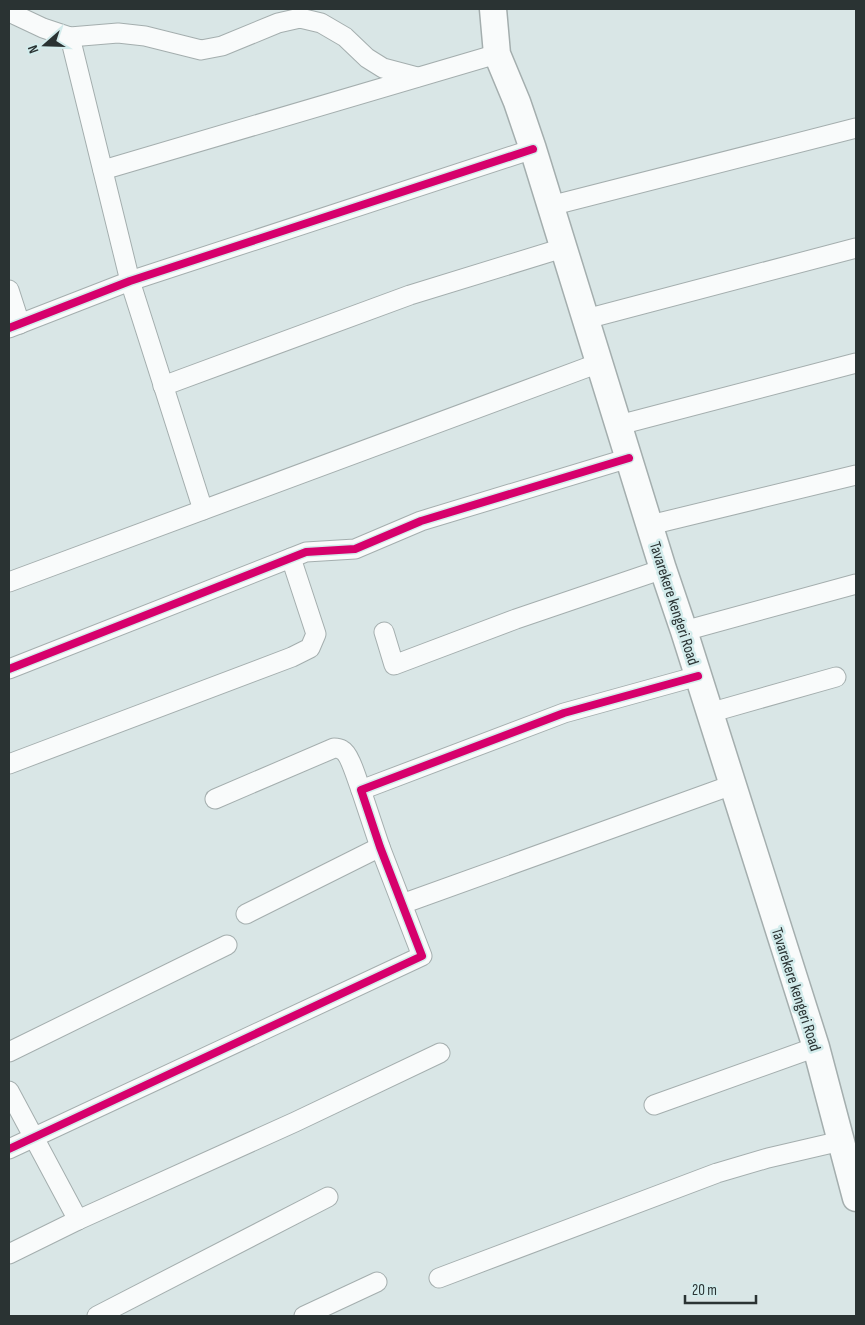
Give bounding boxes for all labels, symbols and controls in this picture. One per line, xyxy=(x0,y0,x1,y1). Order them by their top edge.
north arrow xyxy=(20,20,70,70)
text: N xyxy=(24,43,43,56)
street label: Tavarekere kengeri Road xyxy=(645,539,702,668)
street label: Tavarekere kengeri Road xyxy=(767,925,824,1054)
scale bar xyxy=(685,1272,756,1304)
text: 20 m xyxy=(692,1281,717,1300)

